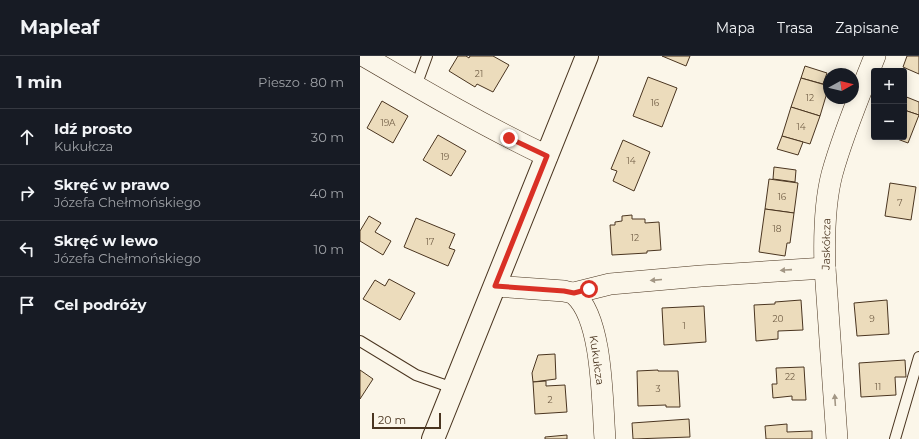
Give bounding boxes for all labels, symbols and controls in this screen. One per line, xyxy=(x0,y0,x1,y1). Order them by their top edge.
text: Mapleaf xyxy=(20,16,99,39)
text: Mapa xyxy=(716,19,755,37)
text: Trasa xyxy=(777,19,813,37)
text: Zapisane xyxy=(835,19,899,37)
house number: 21 xyxy=(475,68,483,79)
north arrow xyxy=(823,68,859,104)
map controls xyxy=(871,68,907,140)
button: + xyxy=(871,68,907,104)
text: 1 min xyxy=(16,72,62,92)
text: Pieszo · 80 m xyxy=(258,74,344,90)
house number: 12 xyxy=(806,92,814,103)
house number: 16 xyxy=(651,97,660,108)
button: − xyxy=(871,104,907,140)
house number: 19A xyxy=(380,117,396,128)
text: Idź prosto xyxy=(54,119,132,138)
house number: 14 xyxy=(796,121,806,132)
icon: ahead xyxy=(16,126,38,148)
text: 30 m xyxy=(311,129,344,145)
route end xyxy=(500,129,518,147)
text: Kukułcza xyxy=(54,138,113,154)
house number: 19 xyxy=(441,151,450,162)
house number: 14 xyxy=(626,155,636,166)
text: Skręć w prawo xyxy=(54,175,170,194)
icon: right xyxy=(16,182,38,204)
text: 40 m xyxy=(310,185,344,201)
house number: 16 xyxy=(778,191,787,202)
text: Józefa Chełmońskiego xyxy=(54,194,201,210)
house number: 7 xyxy=(897,197,903,208)
street label: Jaskółcza xyxy=(819,218,833,271)
house number: 18 xyxy=(773,223,782,234)
text: Skręć w lewo xyxy=(54,231,158,250)
house number: 12 xyxy=(631,232,639,243)
house number: 17 xyxy=(426,236,434,247)
icon: left xyxy=(16,238,38,260)
text: 10 m xyxy=(314,241,344,257)
text: Józefa Chełmońskiego xyxy=(54,250,201,266)
one-way arrow xyxy=(780,267,792,274)
one-way arrow xyxy=(650,277,662,283)
route start xyxy=(580,280,598,298)
icon: arrive xyxy=(16,294,38,316)
text: Cel podróży xyxy=(54,295,146,314)
house number: 20 xyxy=(772,313,784,324)
house number: 9 xyxy=(869,313,875,324)
house number: 1 xyxy=(682,320,686,331)
street label: Kukułcza xyxy=(587,334,607,386)
house number: 22 xyxy=(785,371,795,382)
house number: 11 xyxy=(875,381,881,392)
house number: 3 xyxy=(655,383,661,394)
house number: 2 xyxy=(547,394,553,405)
one-way arrow xyxy=(831,394,838,406)
scale bar xyxy=(372,411,441,430)
text: 20 m xyxy=(378,413,406,427)

